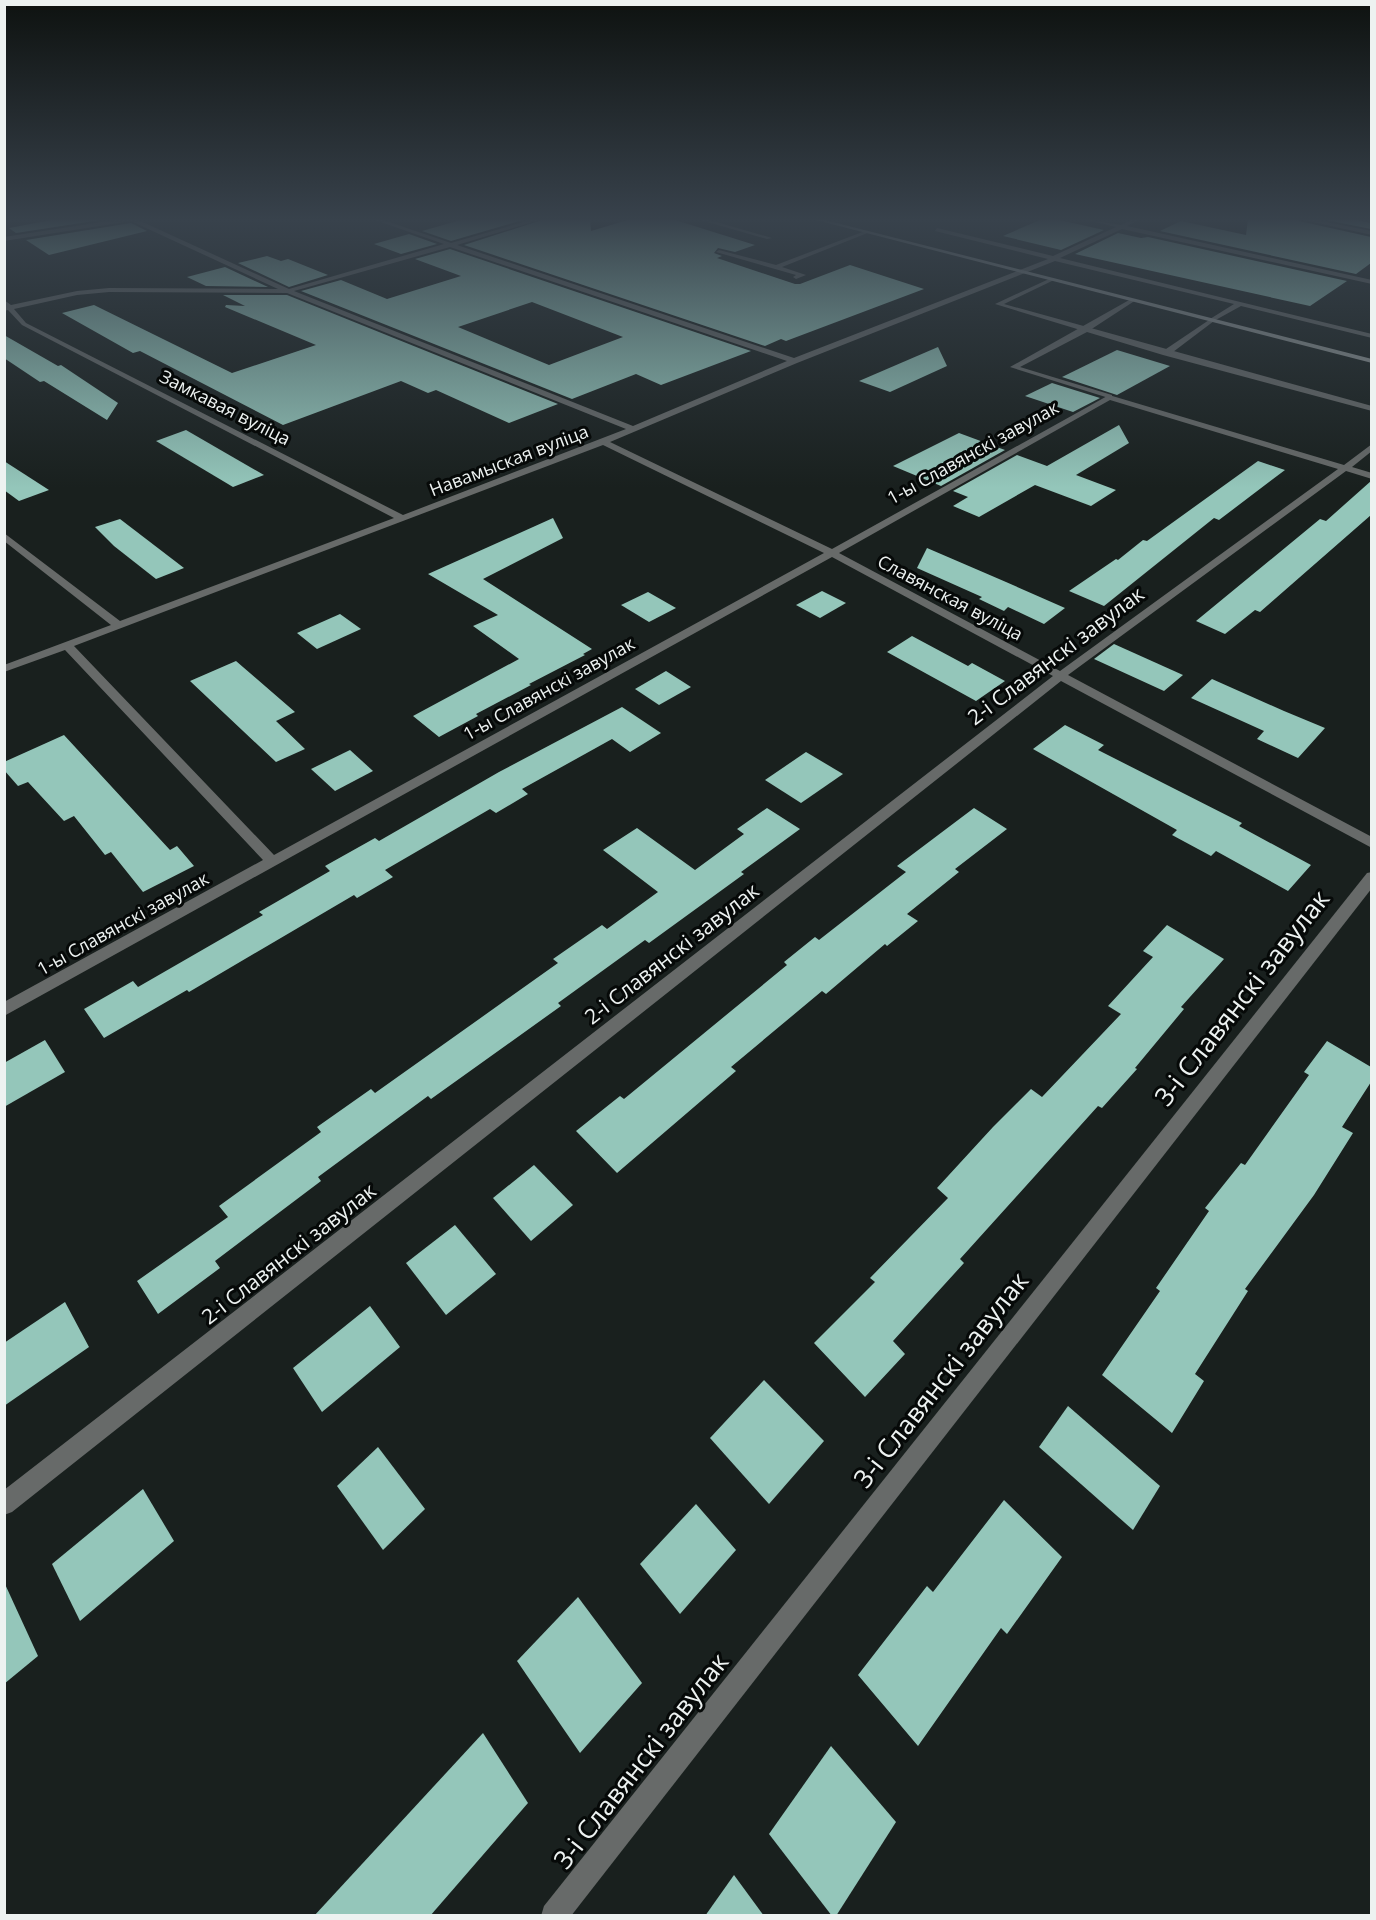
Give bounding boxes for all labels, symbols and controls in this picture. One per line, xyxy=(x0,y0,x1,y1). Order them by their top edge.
street label: Замкавая вуліца xyxy=(156,364,295,450)
street label: 1-ы Славянскі завулак xyxy=(882,395,1063,509)
street label: Навамыская вуліца xyxy=(426,419,592,501)
street label: Славянская вуліца xyxy=(874,549,1027,646)
street label: 2-і Славянскі завулак xyxy=(962,580,1149,731)
street label: 1-ы Славянскі завулак xyxy=(458,631,639,745)
street label: 1-ы Славянскі завулак xyxy=(32,866,213,980)
street label: 2-і Славянскі завулак xyxy=(578,876,764,1030)
street label: 3-і Славянскі завулак xyxy=(1145,881,1337,1113)
street label: 2-і Славянскі завулак xyxy=(195,1176,381,1330)
street label: 3-і Славянскі завулак xyxy=(844,1263,1036,1495)
street label: 3-і Славянскі завулак xyxy=(544,1644,736,1876)

